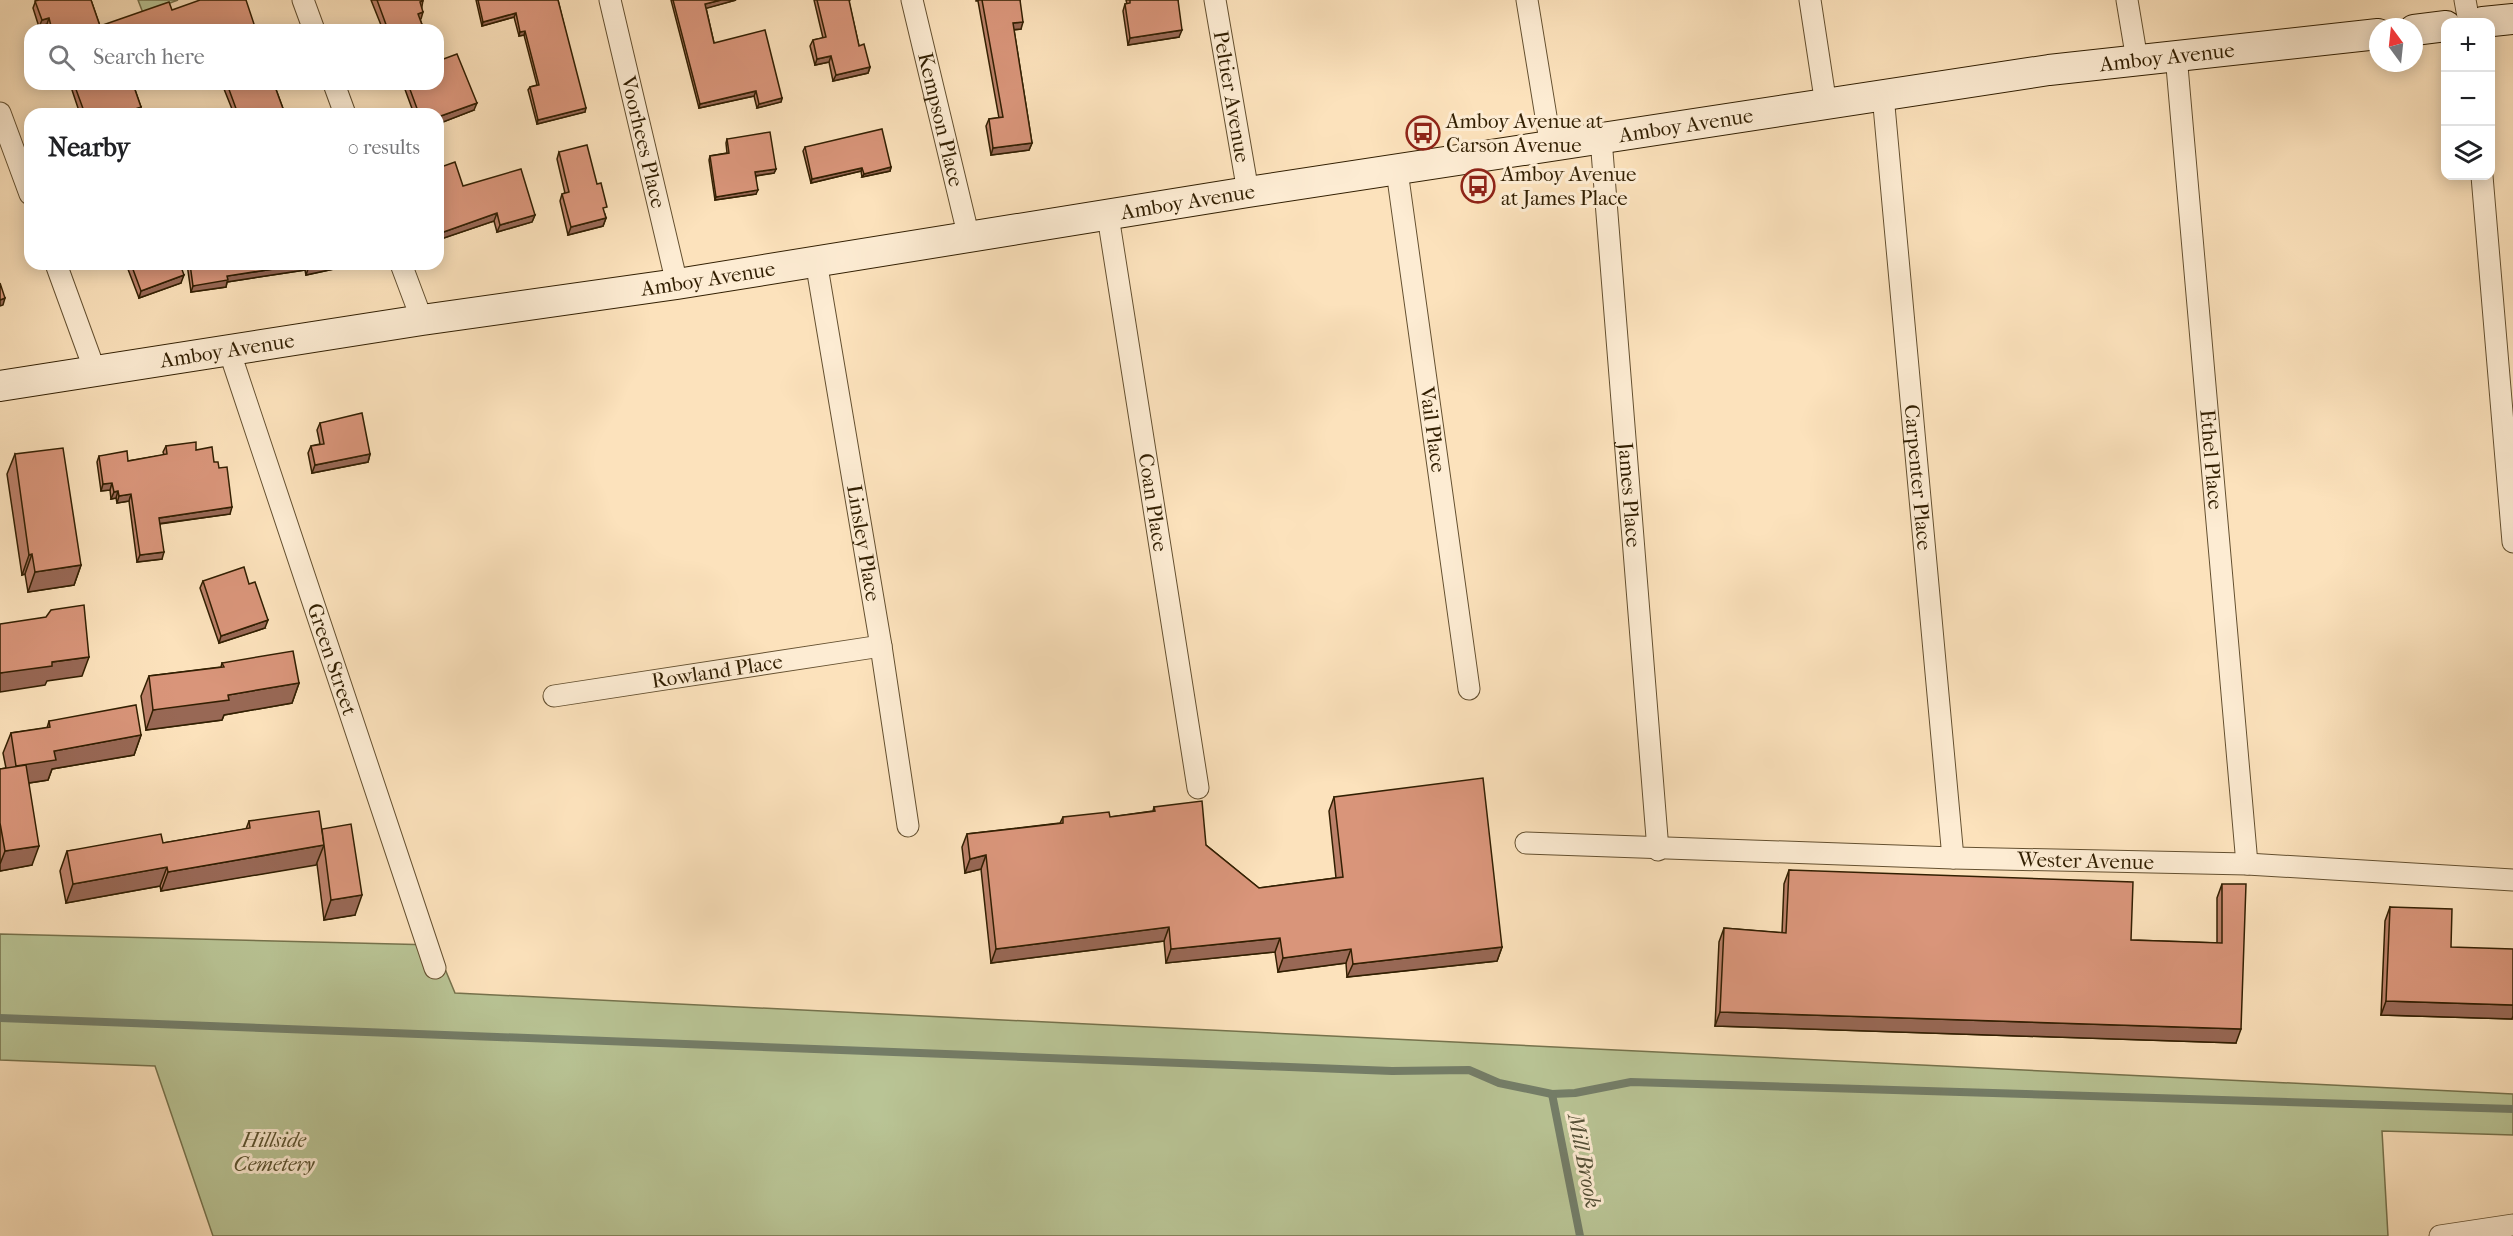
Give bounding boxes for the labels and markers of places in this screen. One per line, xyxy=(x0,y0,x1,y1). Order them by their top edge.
place label: Amboy Avenue at Carson Avenue xyxy=(1445,109,1604,157)
bus stop icon: Amboy Avenue at Carson Avenue xyxy=(1405,115,1441,151)
place label: Amboy Avenue at James Place xyxy=(1500,162,1636,210)
bus stop icon: Amboy Avenue at James Place xyxy=(1460,168,1496,204)

